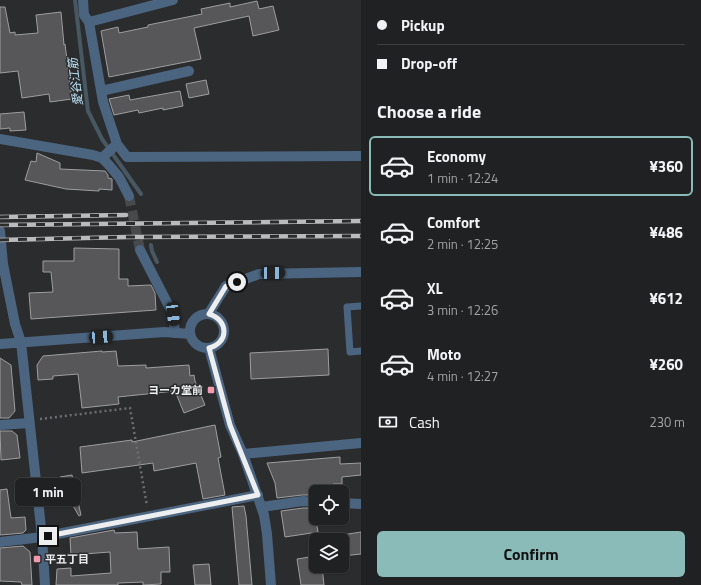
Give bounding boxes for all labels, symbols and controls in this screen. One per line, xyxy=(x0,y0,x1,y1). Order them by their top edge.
text: Pickup xyxy=(401,14,445,37)
text: Drop-off xyxy=(401,52,457,75)
water label: 愛谷江筋 xyxy=(62,55,87,107)
text: Choose a ride xyxy=(377,98,481,125)
text: Economy xyxy=(427,145,486,168)
icon: car xyxy=(379,148,415,184)
text: ¥360 xyxy=(649,155,683,178)
text: 1 min · 12:24 xyxy=(427,168,498,188)
text: Comfort xyxy=(427,211,480,234)
icon: car xyxy=(379,214,415,250)
text: ¥486 xyxy=(649,221,683,244)
text: 2 min · 12:25 xyxy=(427,234,498,254)
car xyxy=(261,267,285,279)
route start xyxy=(228,273,246,291)
text: XL xyxy=(427,277,443,300)
icon: car xyxy=(379,280,415,316)
text: ¥612 xyxy=(649,287,683,310)
text: 3 min · 12:26 xyxy=(427,300,498,320)
car xyxy=(166,301,180,327)
car xyxy=(89,330,113,344)
text: Moto xyxy=(427,343,461,366)
icon: car xyxy=(379,346,415,382)
text: ¥260 xyxy=(649,353,683,376)
text: 4 min · 12:27 xyxy=(427,366,498,386)
place label: ヨーカ堂前 xyxy=(148,382,203,398)
marker: ヨーカ堂前 xyxy=(206,385,216,395)
icon: cash xyxy=(377,411,399,433)
text: Cash xyxy=(409,411,440,434)
text: 230 m xyxy=(649,412,685,432)
callout: 1 min xyxy=(15,478,81,506)
text: 1 min xyxy=(32,482,64,502)
map controls xyxy=(309,485,349,573)
button: locate xyxy=(309,485,349,525)
route end xyxy=(39,527,57,545)
button: Confirm xyxy=(377,531,685,577)
button: layers xyxy=(309,533,349,573)
place label: 平五丁目 xyxy=(45,551,89,567)
marker: 平五丁目 xyxy=(32,554,42,564)

